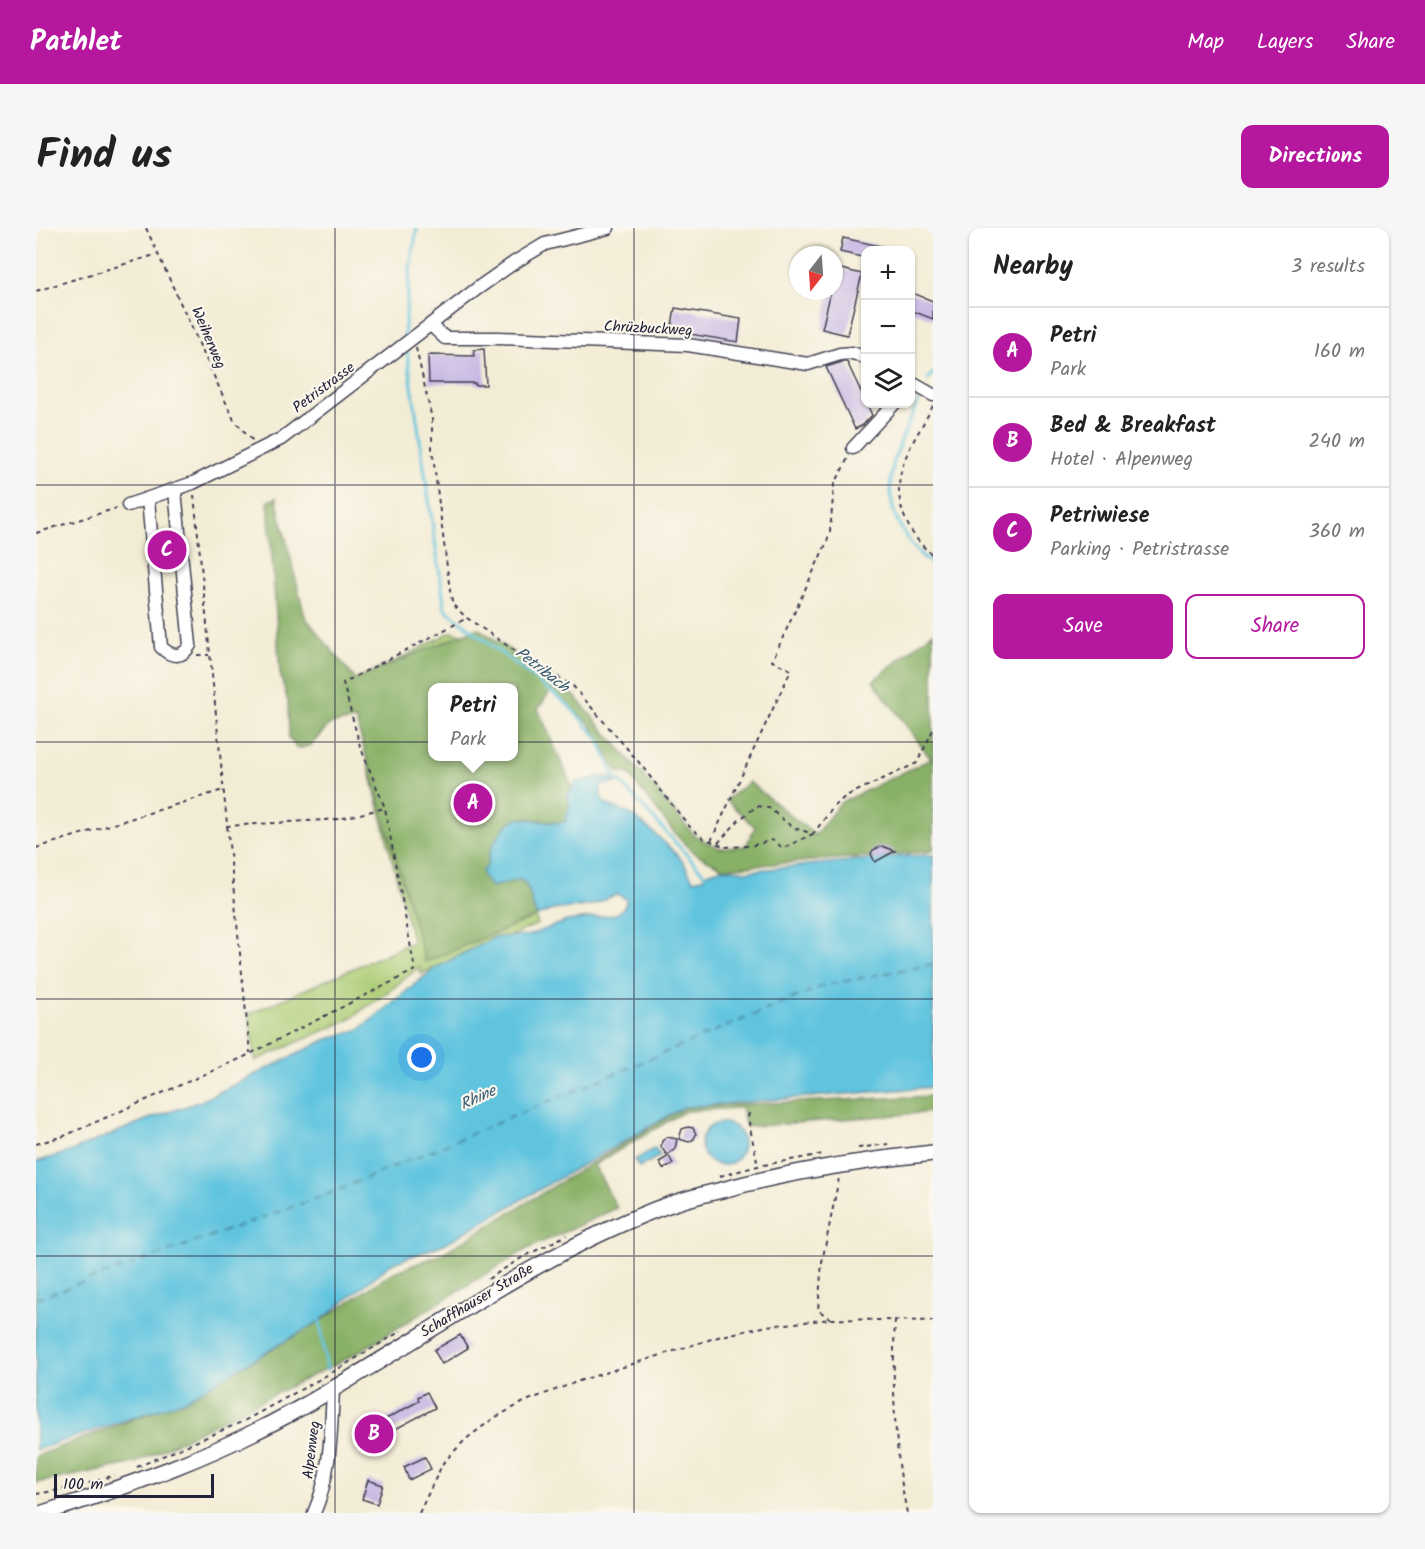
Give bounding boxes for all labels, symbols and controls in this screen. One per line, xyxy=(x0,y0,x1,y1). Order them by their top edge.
text: Pathlet xyxy=(30,20,122,65)
text: Map xyxy=(1187,26,1224,59)
text: Layers xyxy=(1257,26,1313,59)
text: Share xyxy=(1346,26,1395,59)
text: Find us xyxy=(36,123,172,190)
button: Directions xyxy=(1241,125,1389,188)
north arrow xyxy=(789,246,843,300)
map controls xyxy=(861,246,915,408)
button: + xyxy=(861,246,915,300)
text: Nearby xyxy=(993,246,1073,288)
text: 3 results xyxy=(1291,251,1365,283)
button: − xyxy=(861,300,915,354)
street label: Weiherweg xyxy=(184,303,232,373)
street label: Chrüzbuckweg xyxy=(603,315,693,343)
text: Petri xyxy=(1050,319,1096,354)
text: A xyxy=(1006,336,1019,368)
text: 160 m xyxy=(1314,336,1365,368)
button: layers xyxy=(861,354,915,408)
text: Park xyxy=(1050,354,1086,386)
street label: Petristrasse xyxy=(288,356,361,420)
text: Bed & Breakfast xyxy=(1050,409,1216,444)
text: B xyxy=(1006,426,1019,458)
text: 240 m xyxy=(1308,426,1365,458)
text: Hotel · Alpenweg xyxy=(1050,444,1193,476)
text: Petriwiese xyxy=(1050,499,1150,534)
text: C xyxy=(1006,516,1019,548)
text: 360 m xyxy=(1309,516,1365,548)
pin: C xyxy=(148,528,186,572)
text: Parking · Petristrasse xyxy=(1050,534,1229,566)
button: Save xyxy=(993,594,1173,659)
button: Share xyxy=(1185,594,1365,659)
water label: Petribach xyxy=(510,641,576,700)
popup xyxy=(428,683,518,761)
text: Petri xyxy=(450,689,496,724)
text: Park xyxy=(450,724,486,756)
pin: A xyxy=(454,780,492,826)
your location xyxy=(407,1043,436,1072)
water label: Rhine xyxy=(456,1078,502,1117)
street label: Schaffhauser Straße xyxy=(416,1257,539,1344)
pin: B xyxy=(354,1412,394,1456)
street label: Alpenweg xyxy=(297,1419,327,1481)
scale bar xyxy=(54,1471,214,1498)
text: 100 m xyxy=(63,1472,103,1497)

